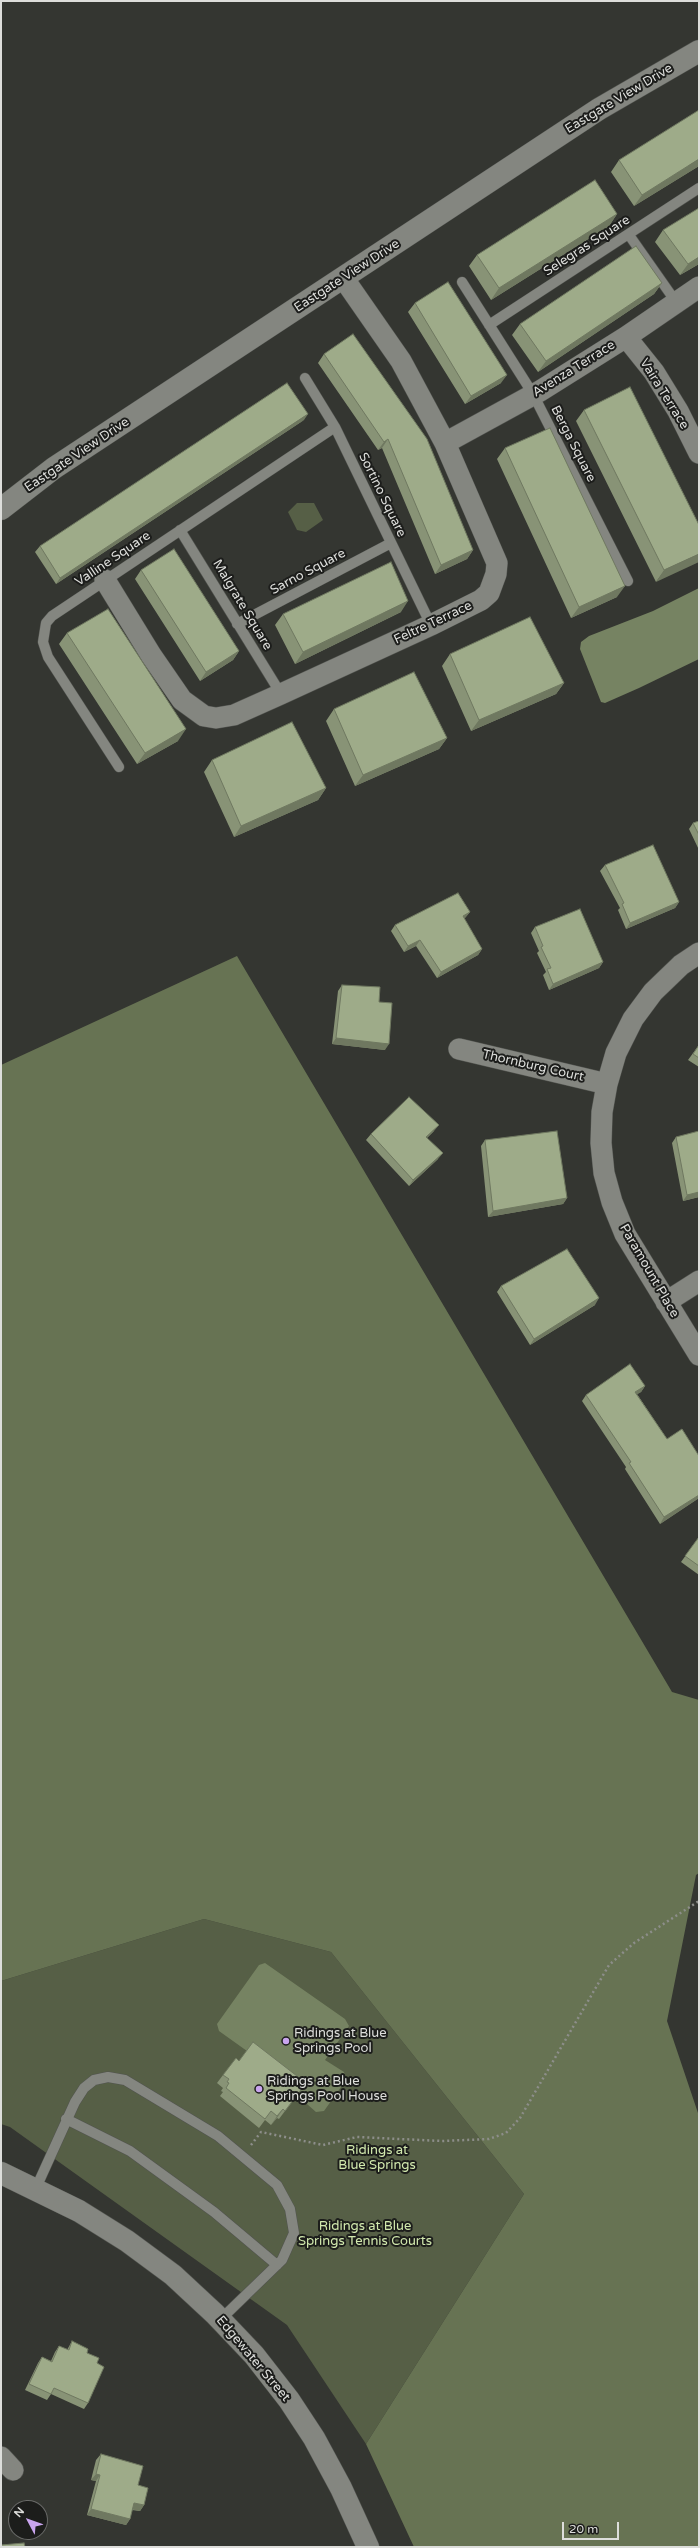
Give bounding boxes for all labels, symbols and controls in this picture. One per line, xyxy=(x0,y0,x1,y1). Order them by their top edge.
street label: Eastgate View Drive xyxy=(562,61,676,137)
street label: Selegras Square xyxy=(541,212,633,280)
street label: Eastgate View Drive xyxy=(291,236,403,316)
street label: Avenza Terrace xyxy=(530,337,618,401)
street label: Vaira Terrace xyxy=(636,356,692,432)
street label: Berga Square xyxy=(547,403,599,485)
street label: Eastgate View Drive xyxy=(22,414,132,496)
street label: Sortino Square xyxy=(355,450,409,540)
street label: Valline Square xyxy=(72,528,154,590)
street label: Sarno Square xyxy=(268,546,348,598)
street label: Malgrate Square xyxy=(209,557,275,653)
street label: Feltre Terrace xyxy=(391,598,475,648)
street label: Thornburg Court xyxy=(481,1047,585,1085)
street label: Paramount Place xyxy=(616,1222,682,1320)
place label: Ridings at Blue Springs Pool xyxy=(294,2026,387,2057)
marker: Ridings at Blue Springs Pool xyxy=(281,2036,291,2046)
place label: Ridings at Blue Springs Pool House xyxy=(267,2074,387,2105)
marker: Ridings at Blue Springs Pool House xyxy=(254,2084,264,2094)
park label: Ridings at Blue Springs xyxy=(338,2143,416,2174)
park label: Ridings at Blue Springs Tennis Courts xyxy=(298,2219,432,2250)
street label: Edgewater Street xyxy=(213,2313,293,2405)
north arrow xyxy=(8,2500,48,2540)
text: N xyxy=(12,2505,27,2520)
scale bar xyxy=(564,2514,621,2540)
text: 20 m xyxy=(569,2522,598,2536)

